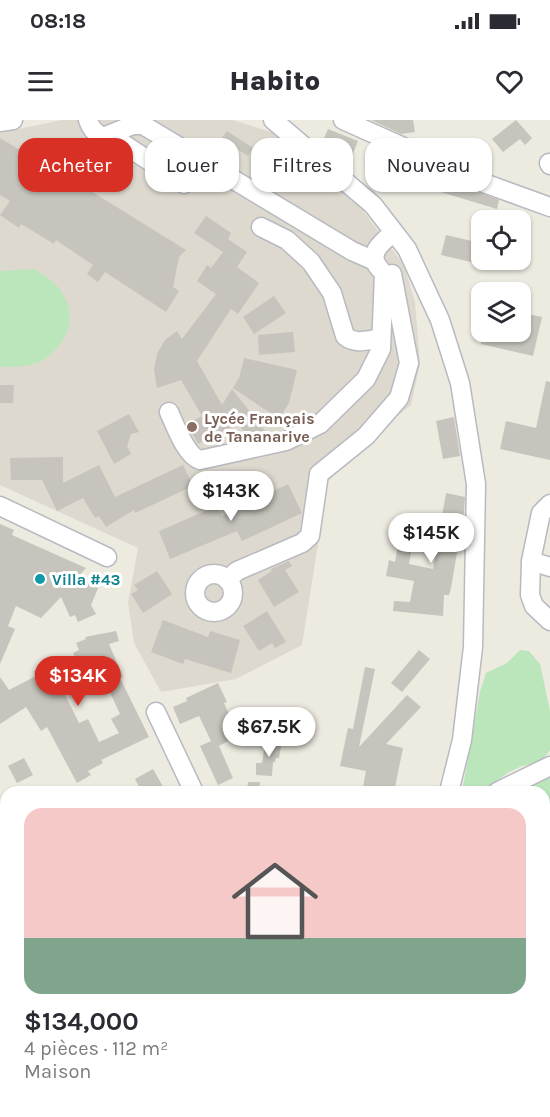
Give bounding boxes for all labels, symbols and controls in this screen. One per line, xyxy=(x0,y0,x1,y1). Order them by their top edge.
text: 08:18 xyxy=(30,8,86,34)
icon: menu xyxy=(24,65,57,98)
text: Habito xyxy=(230,65,320,97)
icon: heart xyxy=(493,65,526,98)
chip: Acheter xyxy=(18,138,133,192)
chip: Louer xyxy=(145,138,239,192)
chip: Filtres xyxy=(251,138,353,192)
chip: Nouveau xyxy=(365,138,492,192)
map controls xyxy=(471,210,531,342)
button: locate xyxy=(471,210,531,270)
button: layers xyxy=(471,282,531,342)
place label: Lycée Français de Tananarive xyxy=(204,409,315,446)
marker: Lycée Français de Tananarive xyxy=(185,420,199,434)
pin: $143K xyxy=(189,471,273,522)
text: $143K xyxy=(202,479,260,502)
pin: $145K xyxy=(389,513,473,564)
text: $145K xyxy=(402,521,460,544)
place label: Villa #43 xyxy=(52,570,120,589)
marker: Villa #43 xyxy=(33,572,47,586)
pin: $134K xyxy=(36,656,120,707)
text: $134K xyxy=(49,664,107,687)
pin: $67.5K xyxy=(220,707,318,758)
text: $67.5K xyxy=(237,715,301,738)
icon: home xyxy=(221,847,329,955)
text: $134,000 xyxy=(24,1006,139,1037)
text: 4 pièces · 112 m² xyxy=(24,1037,168,1060)
text: Maison xyxy=(24,1060,91,1083)

